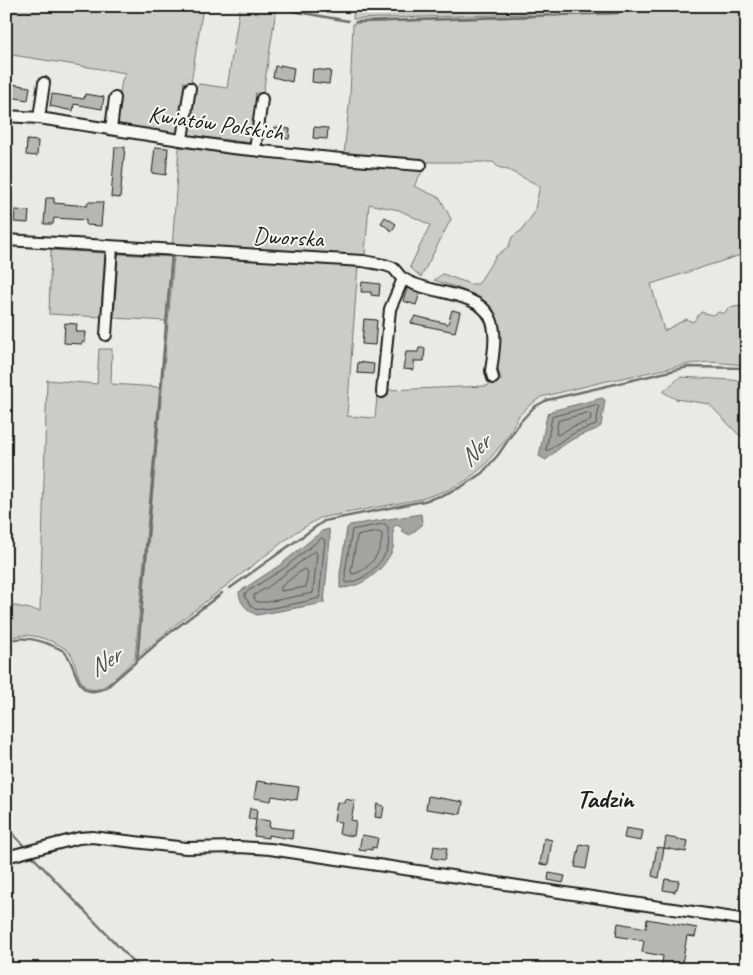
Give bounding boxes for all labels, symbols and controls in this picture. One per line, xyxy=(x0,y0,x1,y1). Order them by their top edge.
street label: Kwiatów Polskich xyxy=(147,99,287,147)
street label: Dworska xyxy=(252,220,325,254)
water label: Ner xyxy=(452,424,501,473)
water label: Ner xyxy=(82,637,131,684)
district label: Tadzin xyxy=(577,782,635,815)

